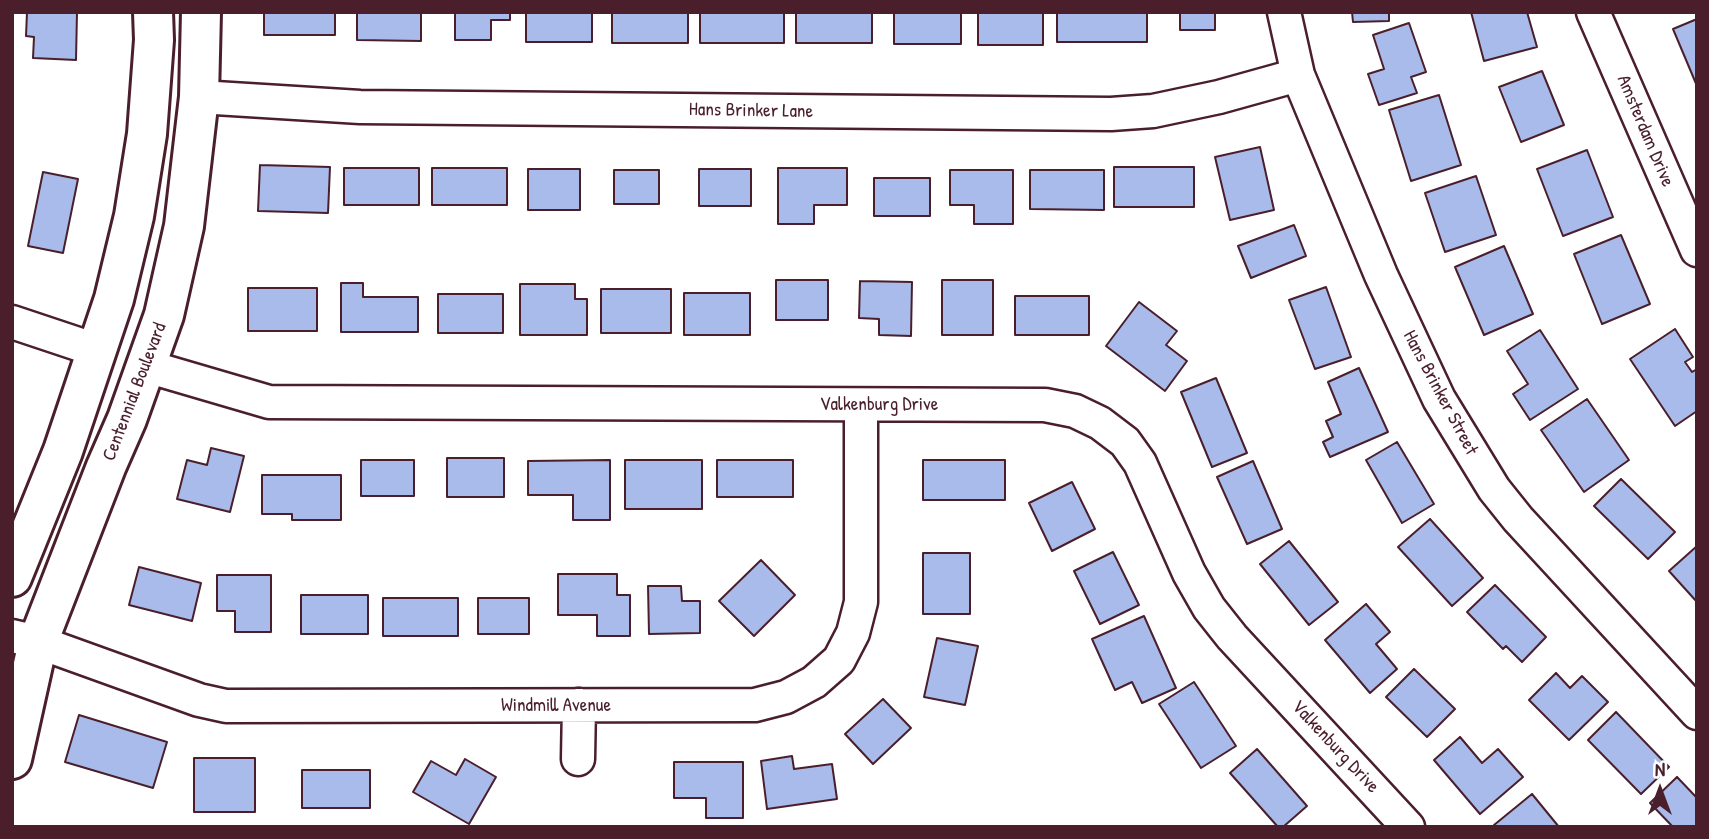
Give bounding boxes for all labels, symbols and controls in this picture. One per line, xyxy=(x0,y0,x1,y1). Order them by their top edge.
street label: Amsterdam Drive xyxy=(1611,72,1679,190)
street label: Hans Brinker Lane xyxy=(689,99,813,123)
street label: Centennial Boulevard xyxy=(98,320,172,464)
street label: Hans Brinker Street xyxy=(1398,327,1482,459)
street label: Valkenburg Drive xyxy=(820,394,938,416)
street label: Windmill Avenue xyxy=(501,695,611,717)
street label: Valkenburg Drive xyxy=(1286,696,1384,798)
north arrow xyxy=(1625,755,1695,825)
text: N xyxy=(1655,756,1665,782)

